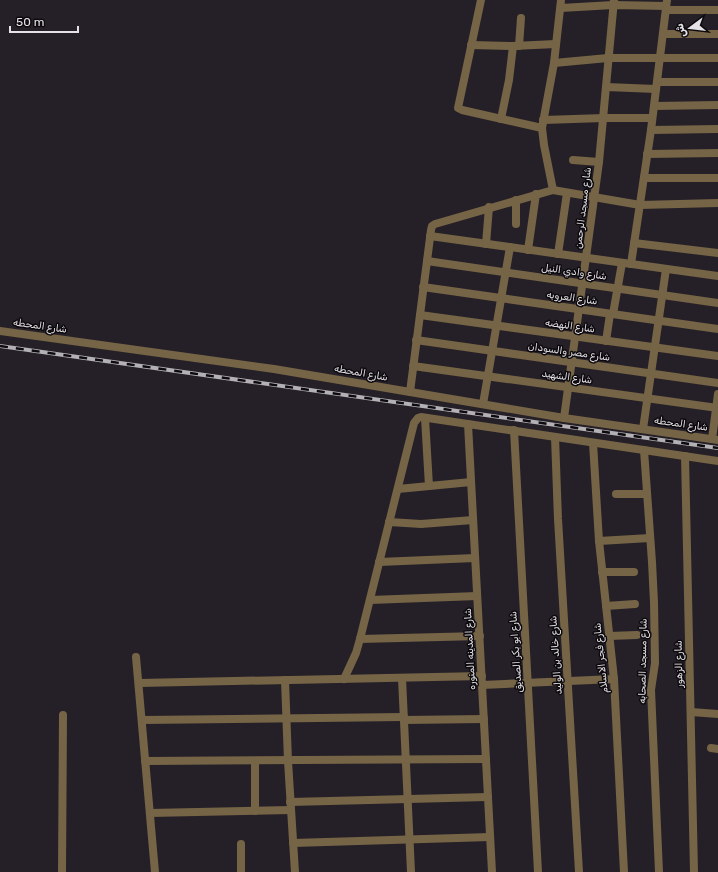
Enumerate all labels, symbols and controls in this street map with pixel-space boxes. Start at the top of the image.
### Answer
scale bar [10,8,78,34]
north arrow [670,8,710,48]
text: 50 m [16,15,44,29]
text: ش [673,22,689,39]
street label: شارع مسجد الرحمن [572,167,595,250]
street label: شارع وادي النيل [540,261,607,284]
street label: شارع العروبه [546,289,598,308]
street label: شارع المحطه [12,316,68,337]
street label: شارع النهضه [544,317,596,336]
street label: شارع مصر والسودان [527,340,611,365]
street label: شارع المحطه [333,362,389,385]
street label: شارع الشهيد [541,368,593,387]
street label: شارع المحطه [653,414,709,435]
street label: شارع المدينه المنوره [462,608,479,690]
street label: شارع ابو بكر الصديق [507,611,526,693]
street label: شارع خالد بن الوليد [547,615,566,695]
street label: شارع مسجد الصحابه [636,618,651,704]
street label: شارع فجر الاسلام [591,622,612,694]
street label: شارع الزهور [673,640,686,689]

